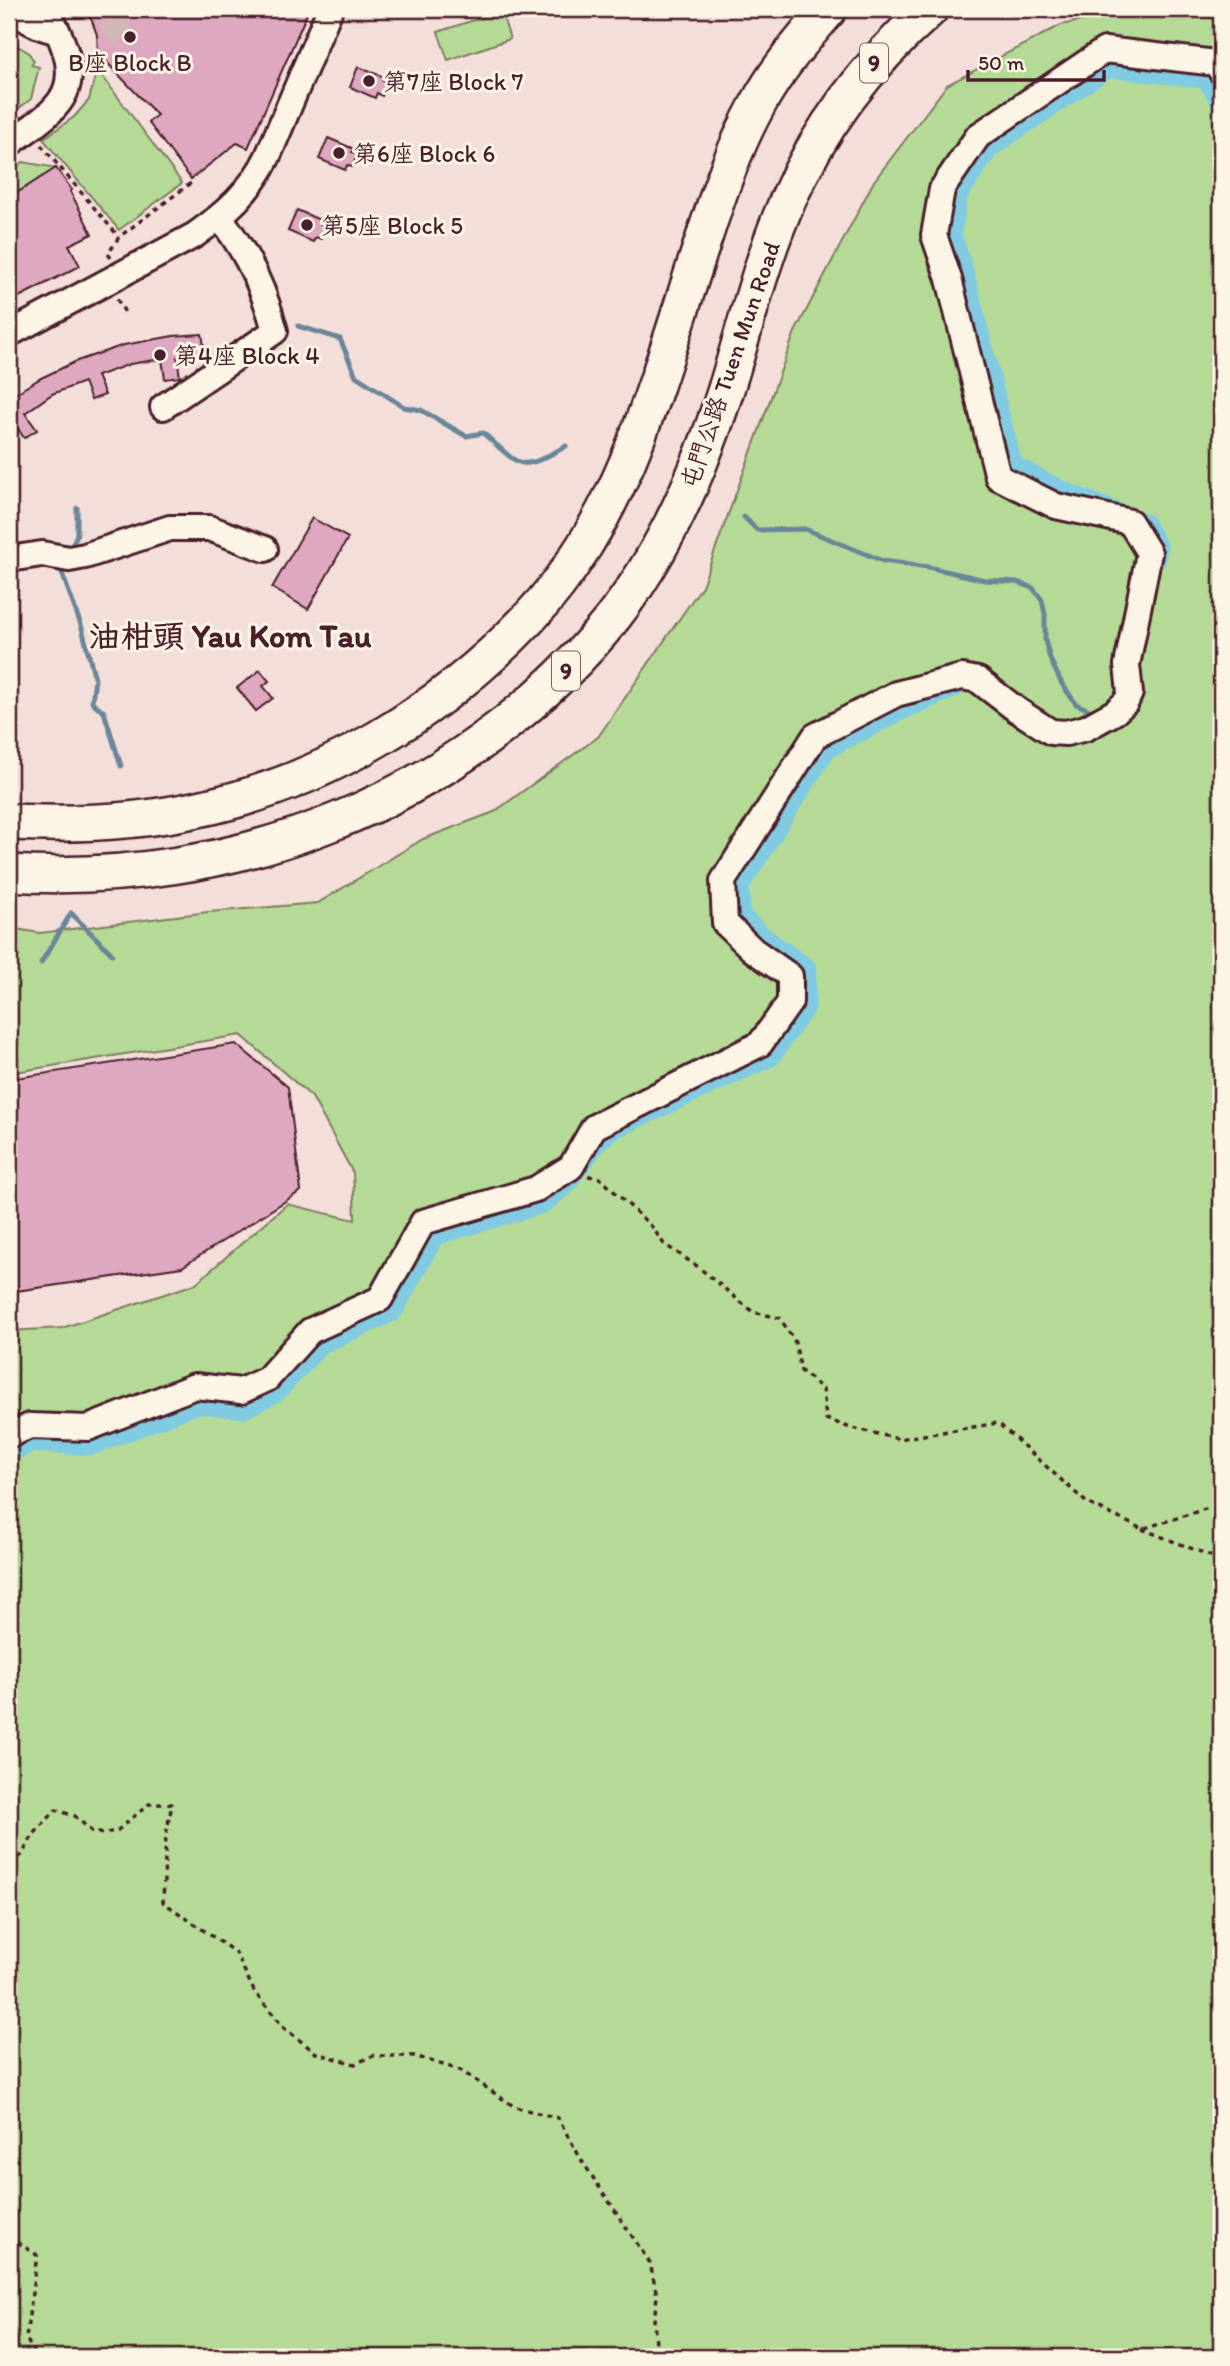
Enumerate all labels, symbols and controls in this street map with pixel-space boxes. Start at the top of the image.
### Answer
marker: B座 Block B [122,29,138,45]
scale bar [968,38,1104,82]
road number: 9 [860,44,888,82]
place label: B座 Block B [68,48,192,77]
text: 50 m [978,50,1025,75]
place label: 第7座 Block 7 [383,67,524,96]
marker: 第7座 Block 7 [361,73,377,89]
place label: 第6座 Block 6 [353,139,495,168]
marker: 第6座 Block 6 [331,145,347,161]
place label: 第5座 Block 5 [321,211,463,240]
marker: 第5座 Block 5 [299,217,315,233]
street label: 屯門公路 Tuen Mun Road [674,238,786,492]
place label: 第4座 Block 4 [174,341,320,370]
marker: 第4座 Block 4 [152,347,168,363]
district label: 油柑頭 Yau Kom Tau [88,617,372,655]
road number: 9 [552,652,580,691]

